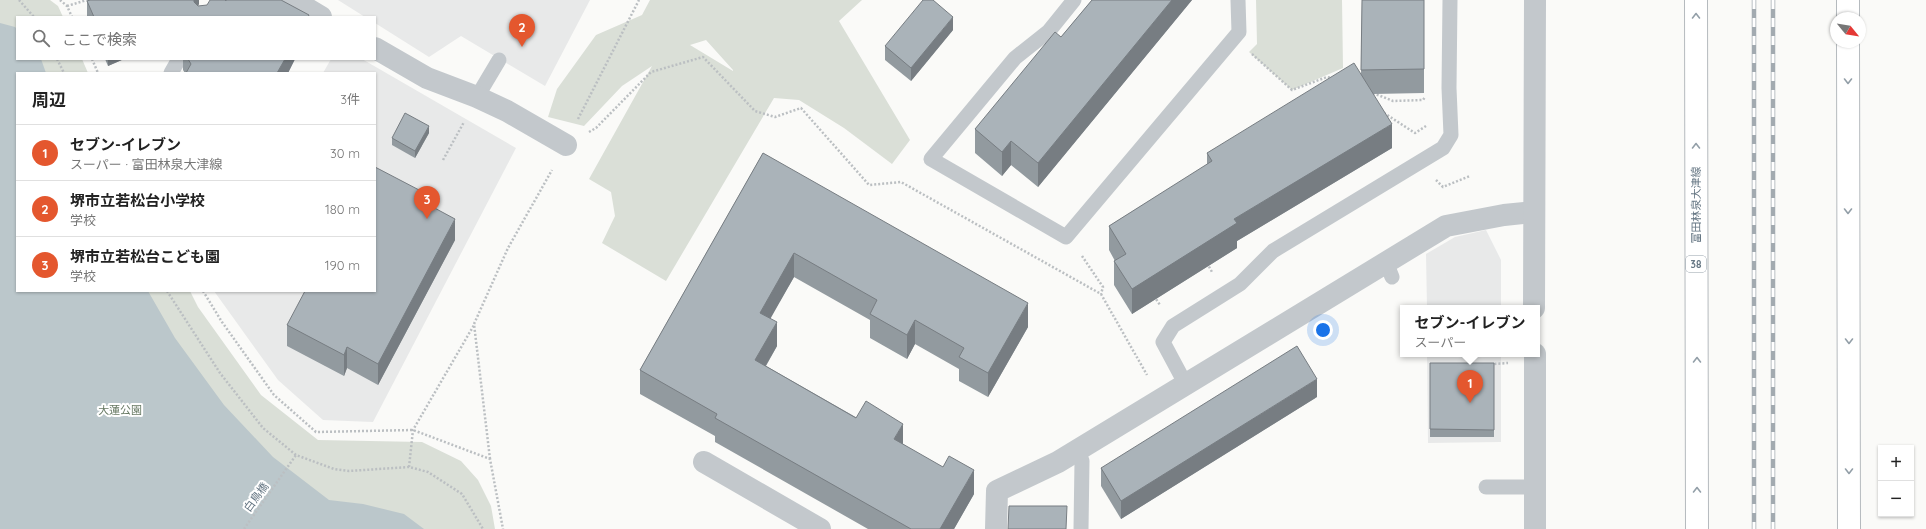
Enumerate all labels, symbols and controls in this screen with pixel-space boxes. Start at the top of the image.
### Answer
north arrow [1830,12,1866,48]
one-way arrow [1692,13,1700,19]
pin: 2 [509,14,535,47]
search box [16,16,376,60]
icon: search [30,27,52,49]
text: ここで検索 [62,30,137,49]
one-way arrow [1844,78,1852,84]
text: 周辺 [32,89,66,110]
text: 3件 [340,91,360,107]
text: セブン-イレブン [70,135,181,154]
one-way arrow [1692,143,1700,149]
text: 1 [42,145,48,161]
text: 30 m [330,145,360,161]
text: スーパー · 富田林泉大津線 [70,156,223,172]
street label: 富田林泉大津線 [1689,167,1703,244]
pin: 3 [414,186,440,219]
text: 堺市立若松台小学校 [70,191,205,210]
text: 2 [41,201,49,217]
text: 180 m [325,201,360,217]
one-way arrow [1844,208,1852,214]
text: 学校 [70,212,96,228]
text: 堺市立若松台こども園 [70,247,220,266]
road number: 38 [1686,256,1706,272]
text: 3 [42,257,48,273]
text: 190 m [325,257,360,273]
text: 学校 [70,268,96,284]
popup [1400,305,1540,357]
text: セブン-イレブン [1415,313,1525,332]
your location [1313,320,1333,340]
text: スーパー [1415,334,1466,350]
one-way arrow [1845,338,1853,344]
one-way arrow [1693,357,1701,363]
pin: 1 [1457,370,1483,403]
park label: 大蓮公園 [98,403,142,417]
map controls [1878,445,1914,517]
button: + [1878,445,1914,481]
one-way arrow [1845,468,1853,474]
street label: 白鳥橋 [241,480,271,514]
button: − [1878,481,1914,517]
one-way arrow [1693,487,1701,493]

